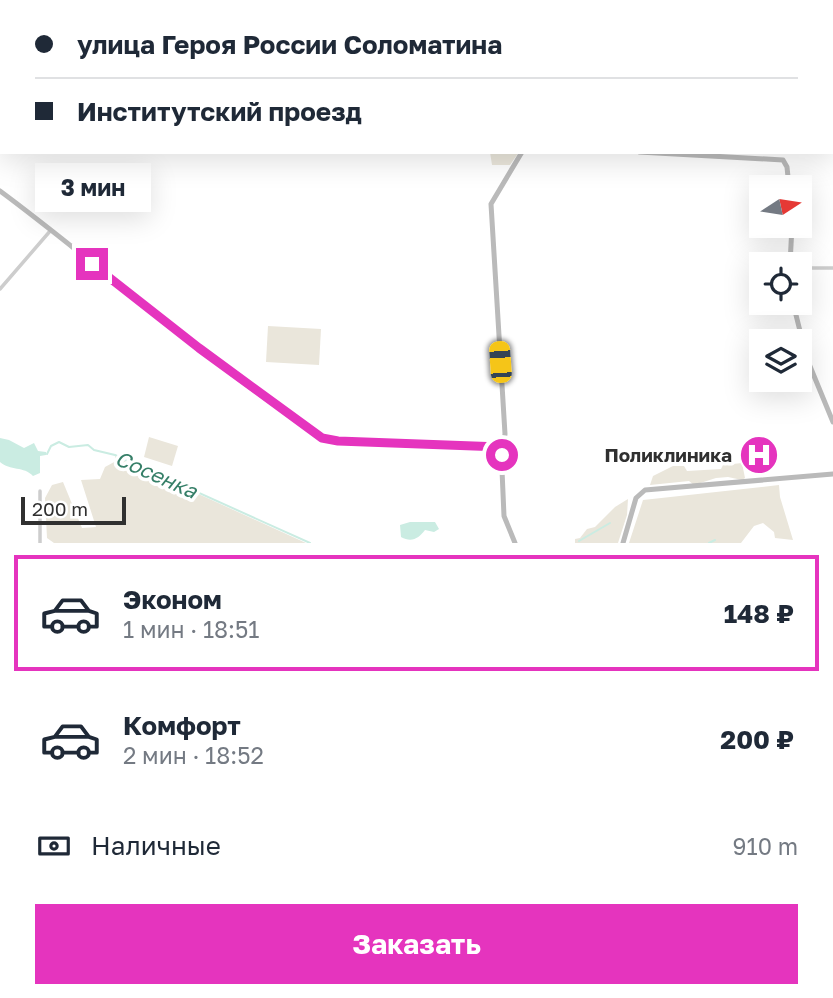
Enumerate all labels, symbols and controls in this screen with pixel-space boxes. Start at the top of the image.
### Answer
text: улица Героя России Соломатина [77,29,502,60]
text: Институтский проезд [77,96,362,127]
callout: 3 мин [34,162,150,212]
text: 3 мин [61,173,125,201]
north arrow [749,175,812,238]
map controls [749,175,812,392]
route end [76,248,108,280]
button: locate [749,252,812,315]
button: layers [749,329,812,392]
car [489,340,512,384]
hospital icon: Поликлиника [738,434,780,476]
route start [486,439,518,471]
place label: Поликлиника [604,443,732,466]
water label: Сосенка [111,445,202,504]
scale bar [21,494,126,526]
text: 200 m [32,497,88,520]
icon: car [39,582,102,645]
text: Эконом [123,584,222,615]
text: 148 ₽ [724,598,794,629]
text: 1 мин · 18:51 [123,615,260,643]
icon: car [39,708,102,771]
text: Комфорт [123,710,241,741]
text: 200 ₽ [720,724,794,755]
text: 2 мин · 18:52 [123,741,264,769]
icon: cash [35,827,73,865]
text: Наличные [91,830,221,861]
text: 910 m [733,832,798,860]
button: Заказать [35,904,798,984]

